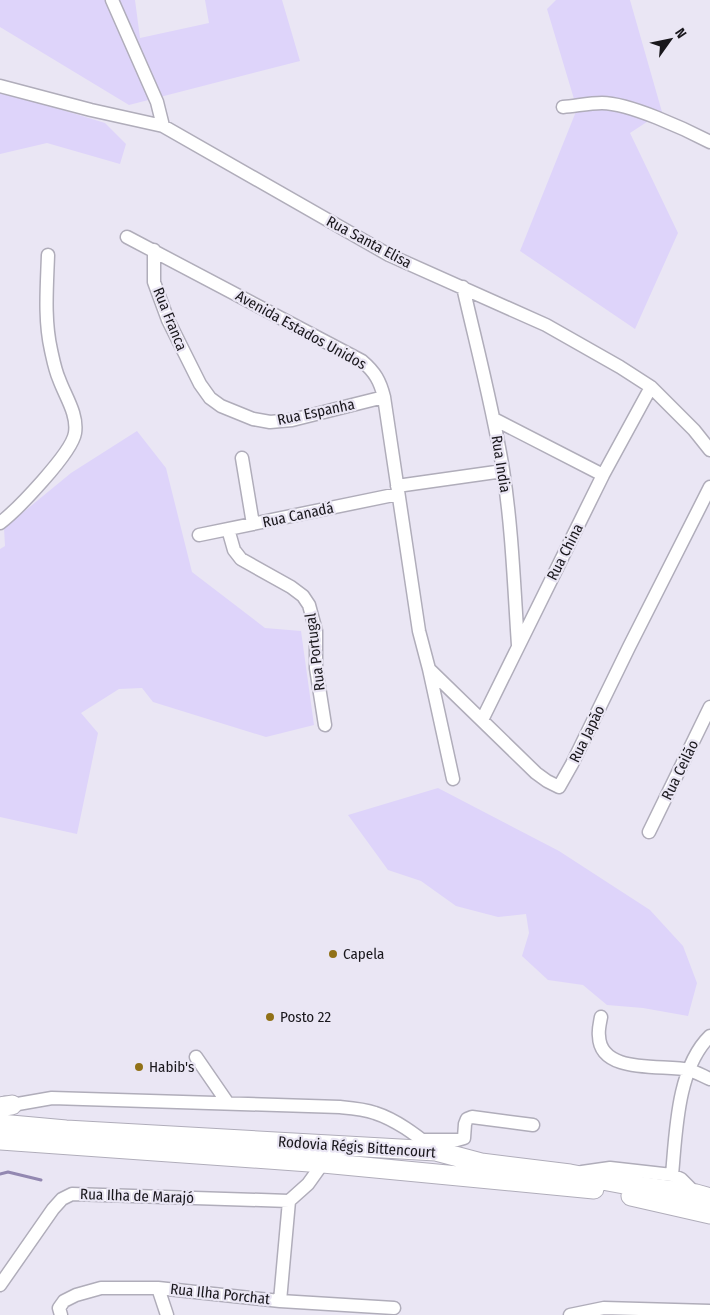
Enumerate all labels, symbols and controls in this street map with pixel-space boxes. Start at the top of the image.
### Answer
north arrow [645,15,695,65]
text: N [671,25,690,41]
street label: Rua Santa Elisa [323,212,415,272]
street label: Rua Franca [149,285,191,353]
street label: Avenida Estados Unidos [232,287,370,373]
street label: Rua Espanha [276,395,356,429]
street label: Rua India [488,434,514,494]
street label: Rua Canadá [261,499,335,531]
street label: Rua China [543,521,587,583]
street label: Rua Portugal [301,612,329,692]
street label: Rua Japão [565,702,609,766]
street label: Rua Ceilão [658,737,702,803]
place label: Capela [343,945,384,963]
marker: Capela [327,948,339,960]
place label: Posto 22 [280,1008,331,1026]
marker: Posto 22 [264,1011,276,1023]
place label: Habib's [149,1058,194,1076]
marker: Habib's [133,1061,145,1073]
street label: Rodovia Régis Bittencourt [278,1133,437,1161]
street label: Rua Ilha de Marajó [80,1185,194,1207]
street label: Rua Ilha Porchat [169,1280,271,1308]

